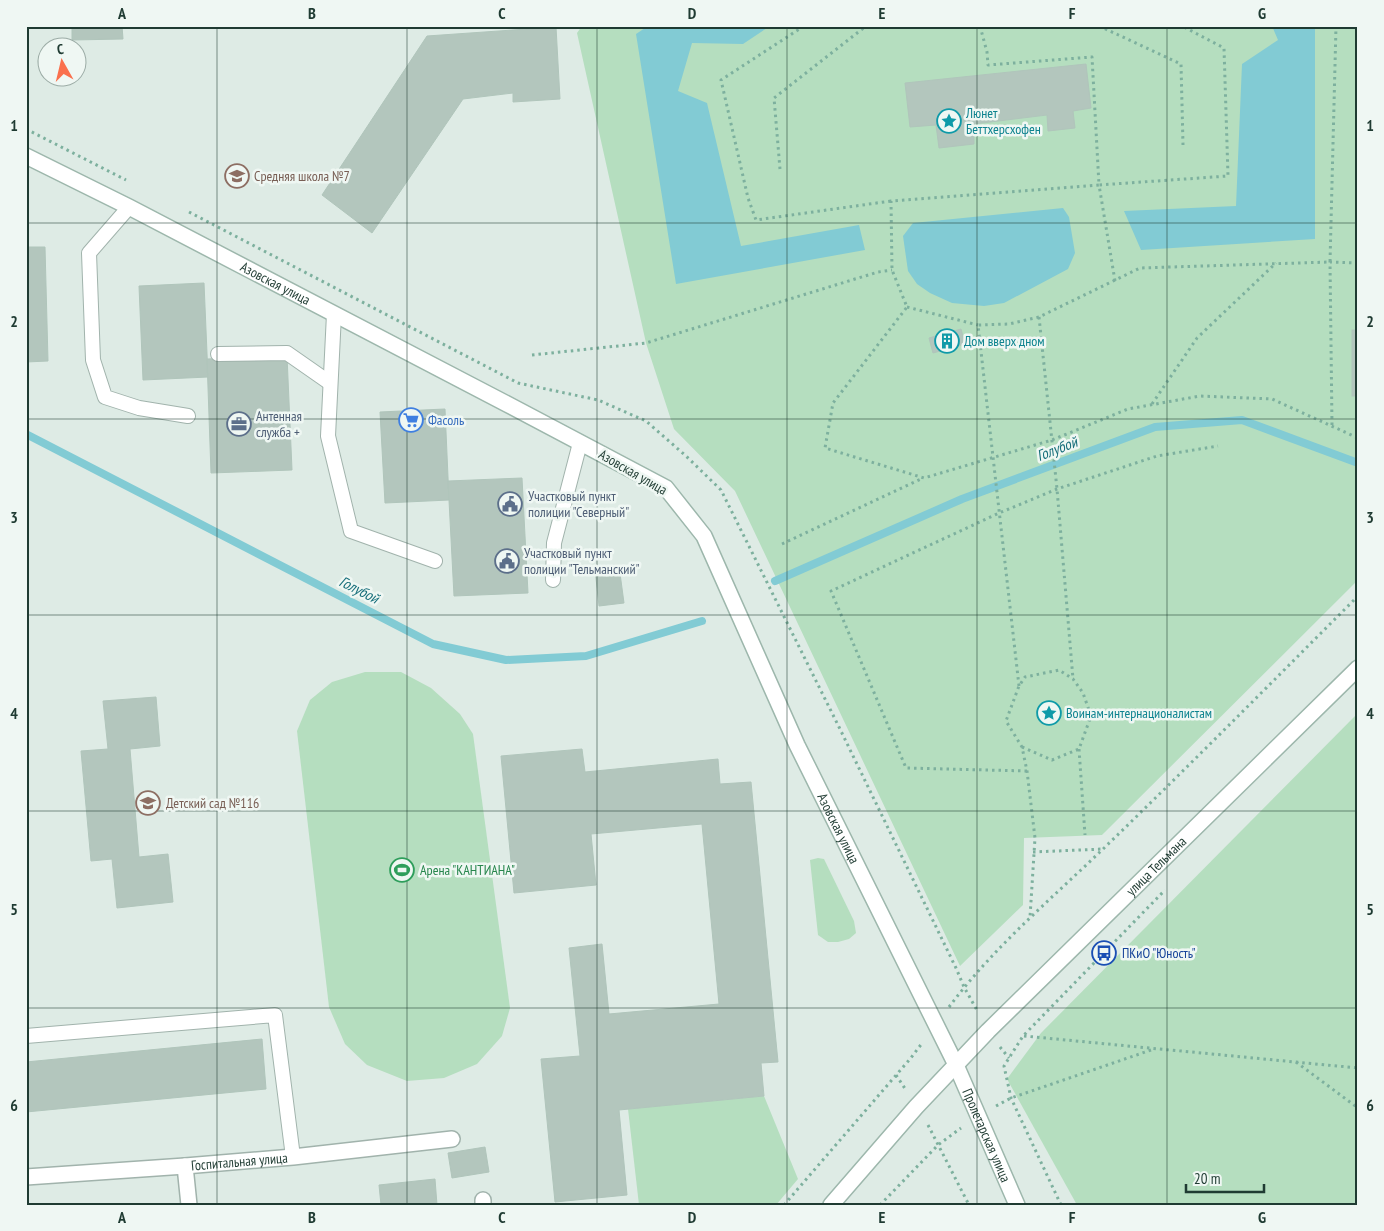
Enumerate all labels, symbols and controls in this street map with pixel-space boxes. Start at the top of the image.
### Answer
text: A [117,3,127,23]
text: B [308,3,316,23]
text: C [498,3,506,23]
text: D [688,3,697,23]
text: E [879,3,886,23]
text: F [1069,3,1076,23]
text: G [1258,3,1266,23]
north arrow [38,38,88,88]
text: С [56,40,65,58]
place label: Люнет Беттхерсхофен [965,104,1041,138]
place icon: Люнет Беттхерсхофен [936,108,962,134]
text: 1 [10,115,18,135]
text: 1 [1366,115,1374,135]
school or university icon: Средняя школа №7 [224,163,250,189]
place label: Средняя школа №7 [254,167,350,185]
street label: Азовская улица [237,258,313,309]
text: 2 [10,311,18,331]
text: 2 [1366,311,1374,331]
building icon: Дом вверх дном [934,328,960,354]
place label: Дом вверх дном [964,332,1045,350]
place label: Антенная служба + [256,407,302,441]
supermarket icon: Фасоль [398,407,424,433]
office icon: Антенная служба + [226,411,252,437]
place label: Фасоль [428,411,464,429]
water label: Голубой [1034,432,1081,465]
street label: Азовская улица [595,445,671,499]
place label: Участковый пункт полиции "Северный" [528,487,629,521]
public building icon: Участковый пункт полиции "Северный" [497,491,523,517]
text: 3 [10,507,18,527]
text: 3 [1366,507,1374,527]
place label: Участковый пункт полиции "Тельманский" [524,544,640,578]
public building icon: Участковый пункт полиции "Тельманский" [494,548,520,574]
water label: Голубой [336,572,383,608]
place icon: Воинам-интернационалистам [1036,700,1062,726]
text: 4 [10,703,18,723]
text: 4 [1366,703,1374,723]
place label: Воинам-интернационалистам [1066,704,1212,722]
school or university icon: Детский сад №116 [135,790,161,816]
street label: Азовская улица [813,790,863,866]
place label: Детский сад №116 [166,794,259,812]
street label: улица Тельмана [1122,833,1190,900]
sports icon: Арена "КАНТИАНА" [389,857,415,883]
place label: Арена "КАНТИАНА" [420,861,515,879]
text: 5 [10,899,18,919]
text: 5 [1366,899,1374,919]
bus stop icon: ПКиО "Юность" [1091,940,1117,966]
place label: ПКиО "Юность" [1122,944,1195,962]
street label: Пролетарская улица [958,1086,1015,1185]
text: 6 [10,1095,18,1115]
text: 6 [1366,1095,1374,1115]
street label: Госпитальная улица [190,1148,288,1174]
scale bar [1186,1161,1264,1193]
text: 20 m [1194,1169,1220,1188]
text: A [117,1207,127,1227]
text: B [308,1207,316,1227]
text: C [498,1207,506,1227]
text: D [688,1207,697,1227]
text: E [879,1207,886,1227]
text: F [1069,1207,1076,1227]
text: G [1258,1207,1266,1227]

